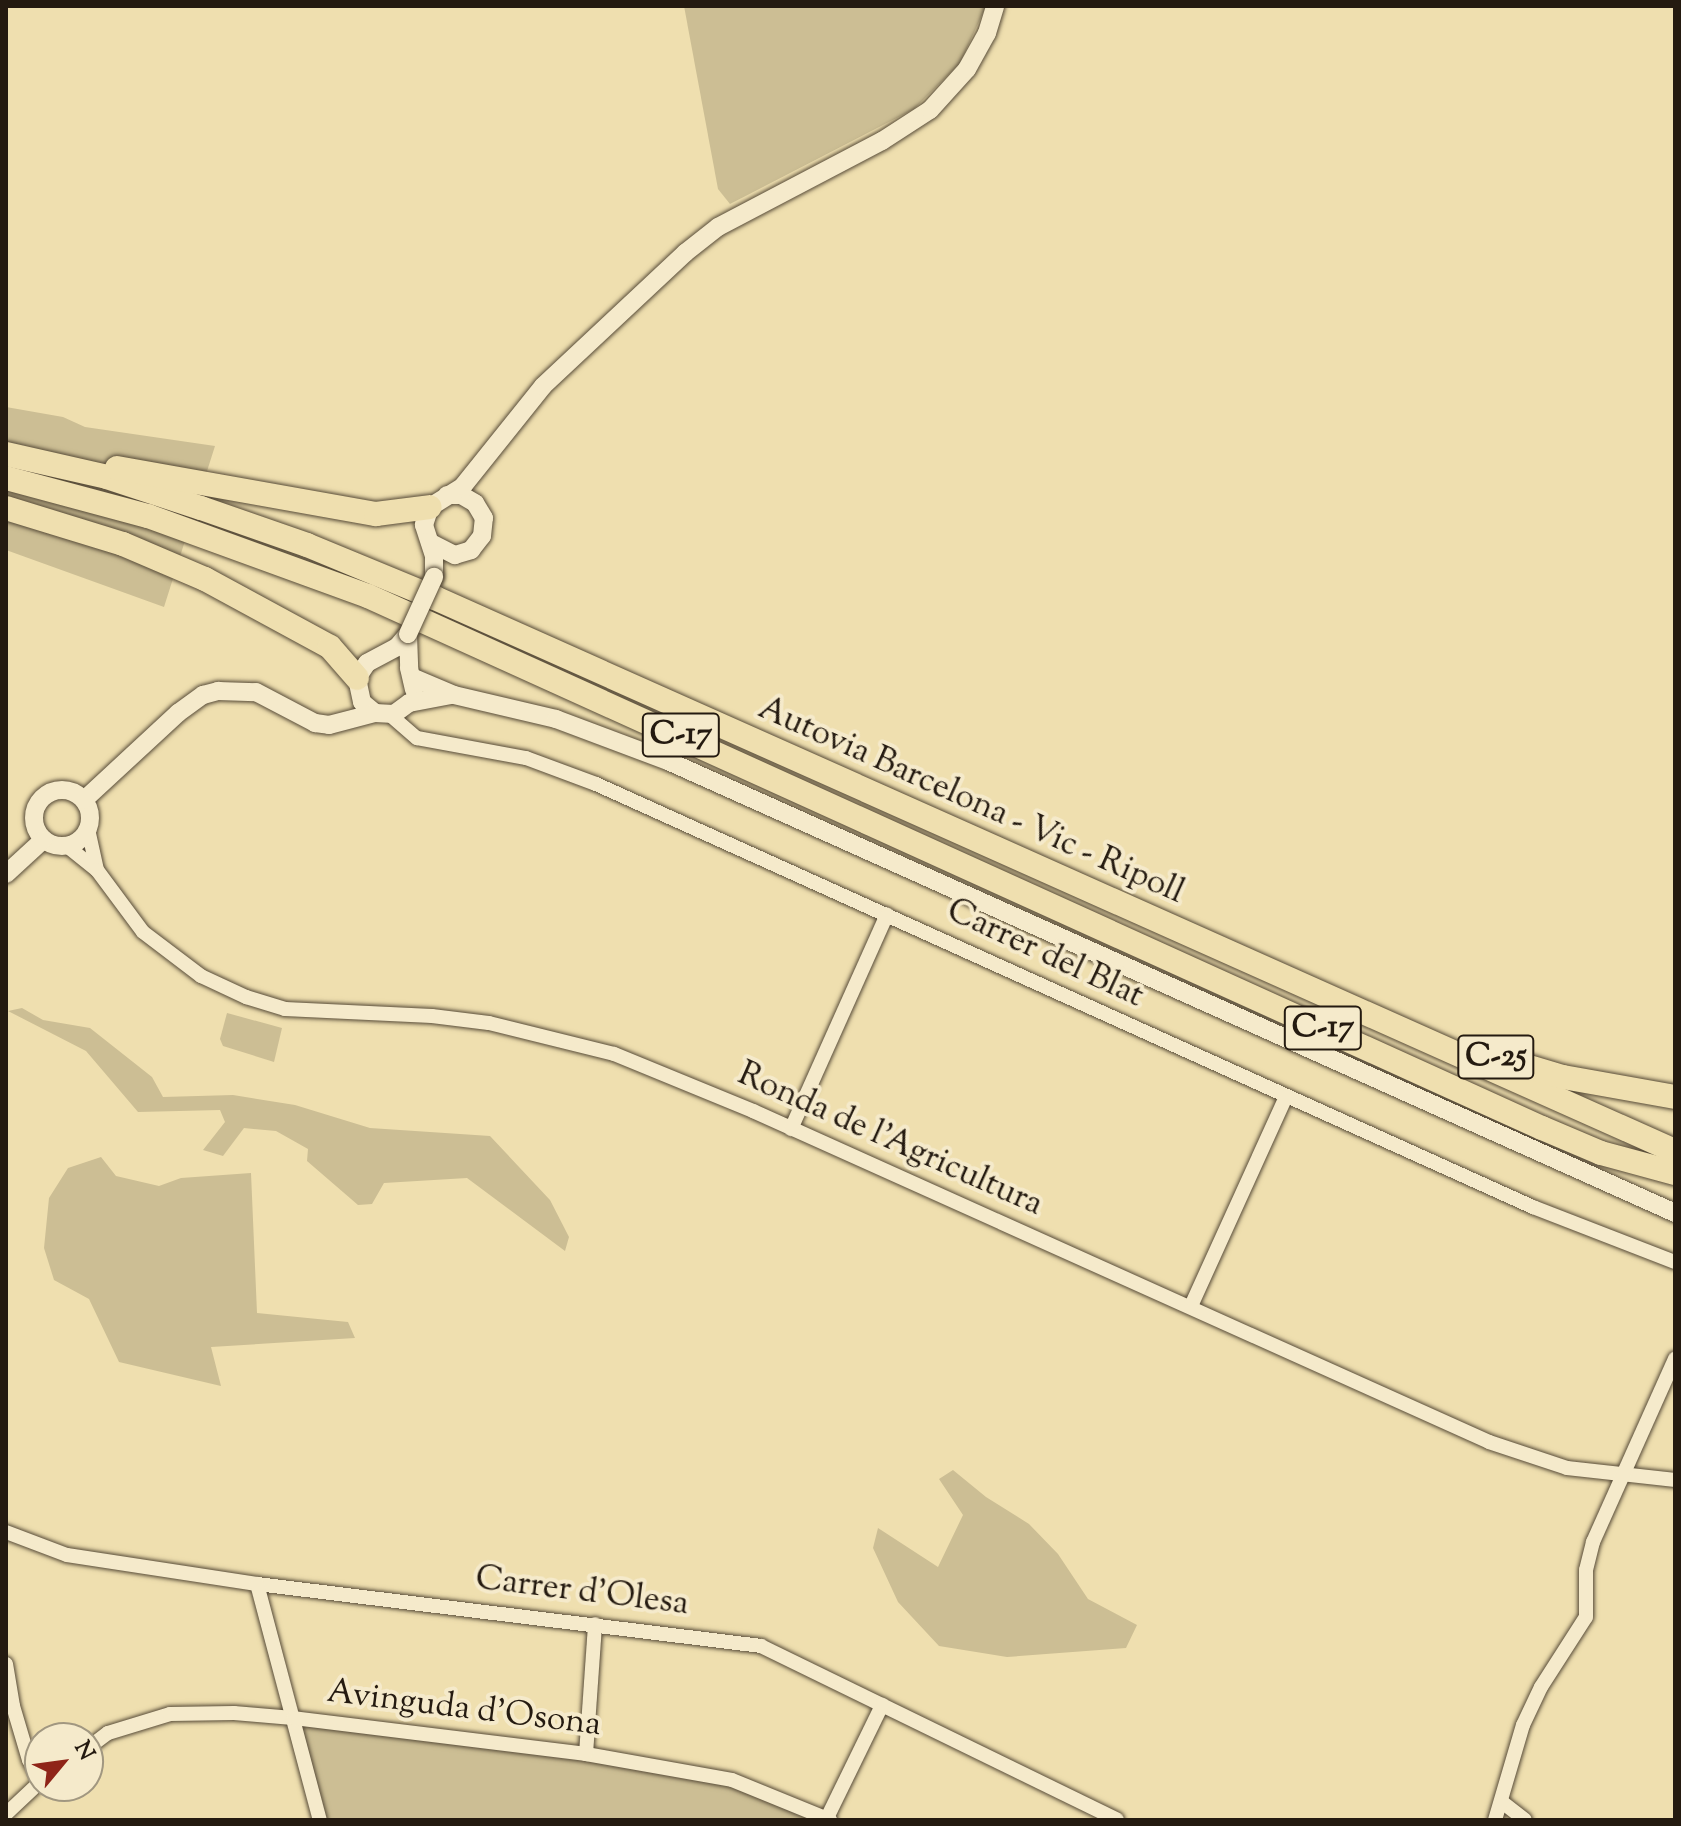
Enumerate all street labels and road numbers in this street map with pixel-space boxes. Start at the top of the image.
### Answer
street label: Autovia Barcelona - Vic - Ripoll [752,688,1190,914]
road number: C-17 [641,707,721,763]
street label: Carrer del Blat [940,891,1150,1017]
road number: C-17 [1283,1000,1363,1056]
road number: C-25 [1456,1029,1536,1085]
street label: Ronda de l'Agricultura [731,1054,1049,1226]
street label: Carrer d'Olesa [473,1559,691,1625]
street label: Avinguda d'Osona [325,1672,603,1746]

